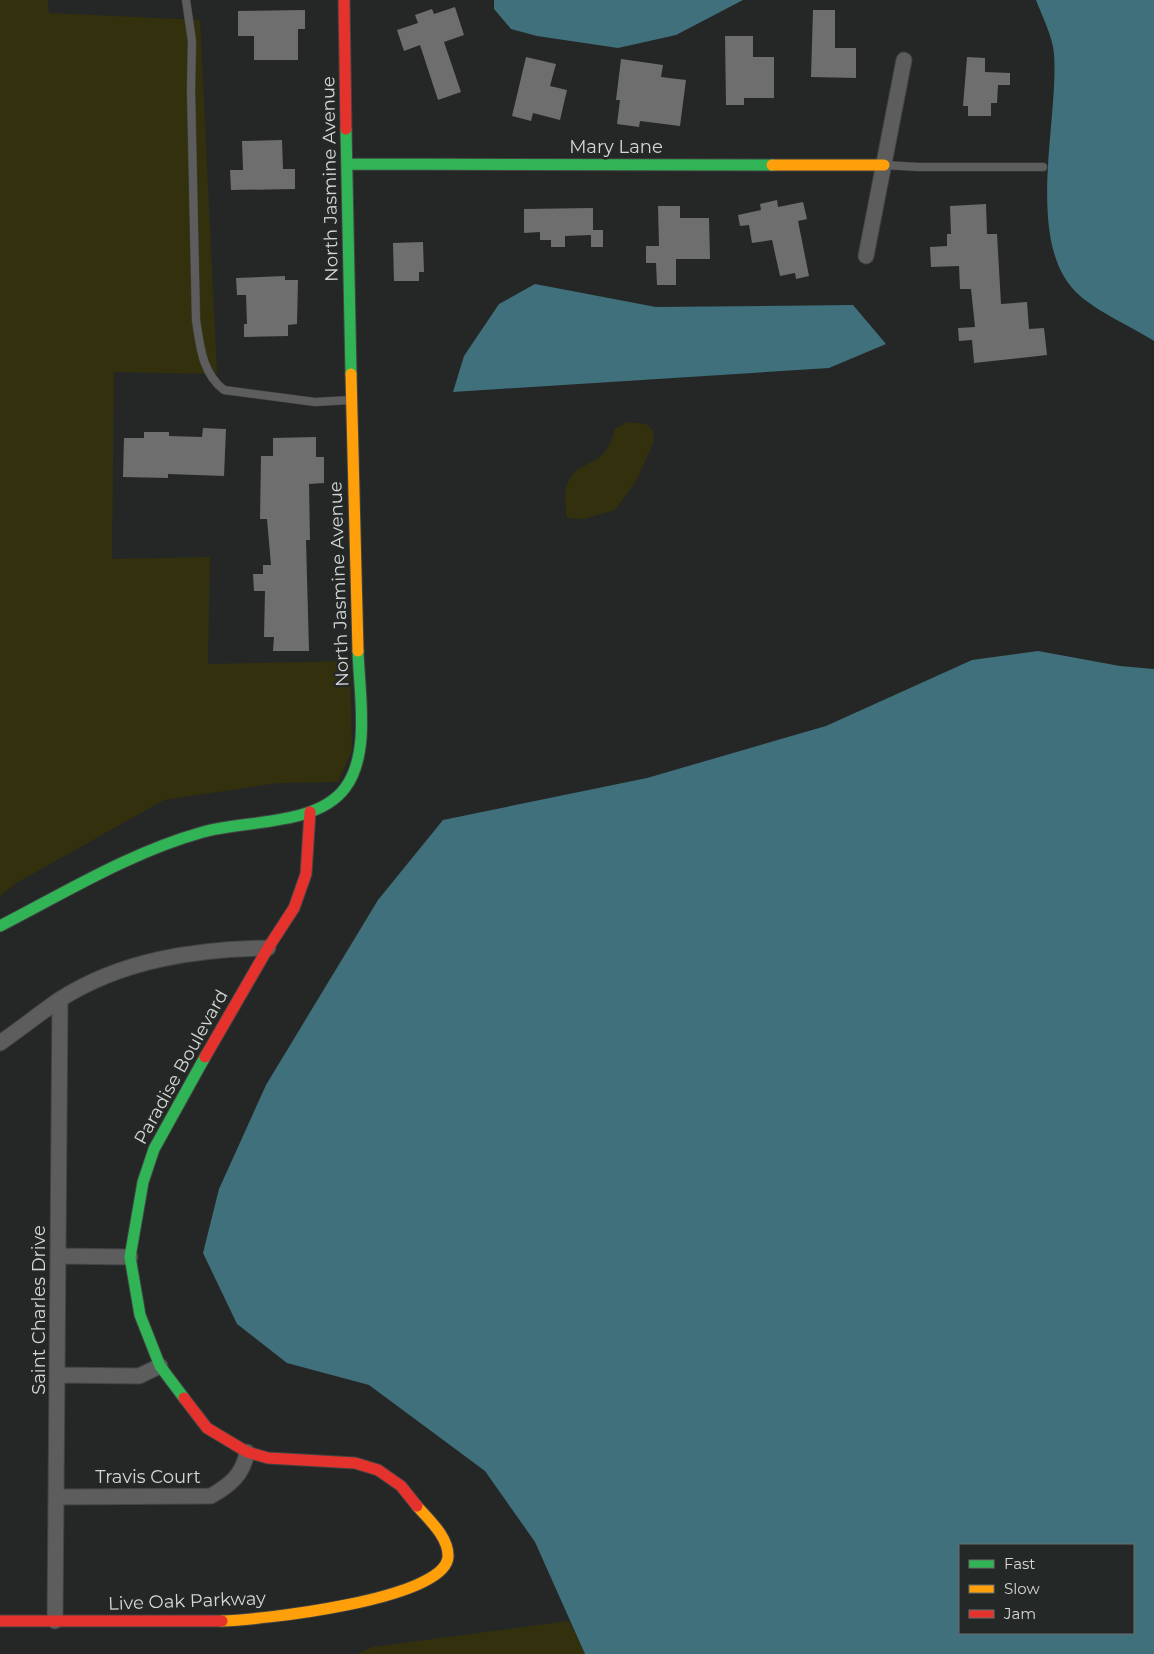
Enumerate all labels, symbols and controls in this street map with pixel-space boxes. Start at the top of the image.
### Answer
street label: North Jasmine Avenue [317,76,343,282]
street label: Mary Lane [569,136,663,158]
street label: North Jasmine Avenue [324,481,354,687]
street label: Paradise Boulevard [129,986,233,1148]
street label: Saint Charles Drive [28,1225,50,1395]
street label: Travis Court [95,1466,201,1488]
legend [959,1544,1134,1634]
text: Fast [1004,1554,1035,1573]
text: Slow [1004,1579,1040,1598]
street label: Live Oak Parkway [108,1587,267,1615]
text: Jam [1003,1604,1036,1623]

